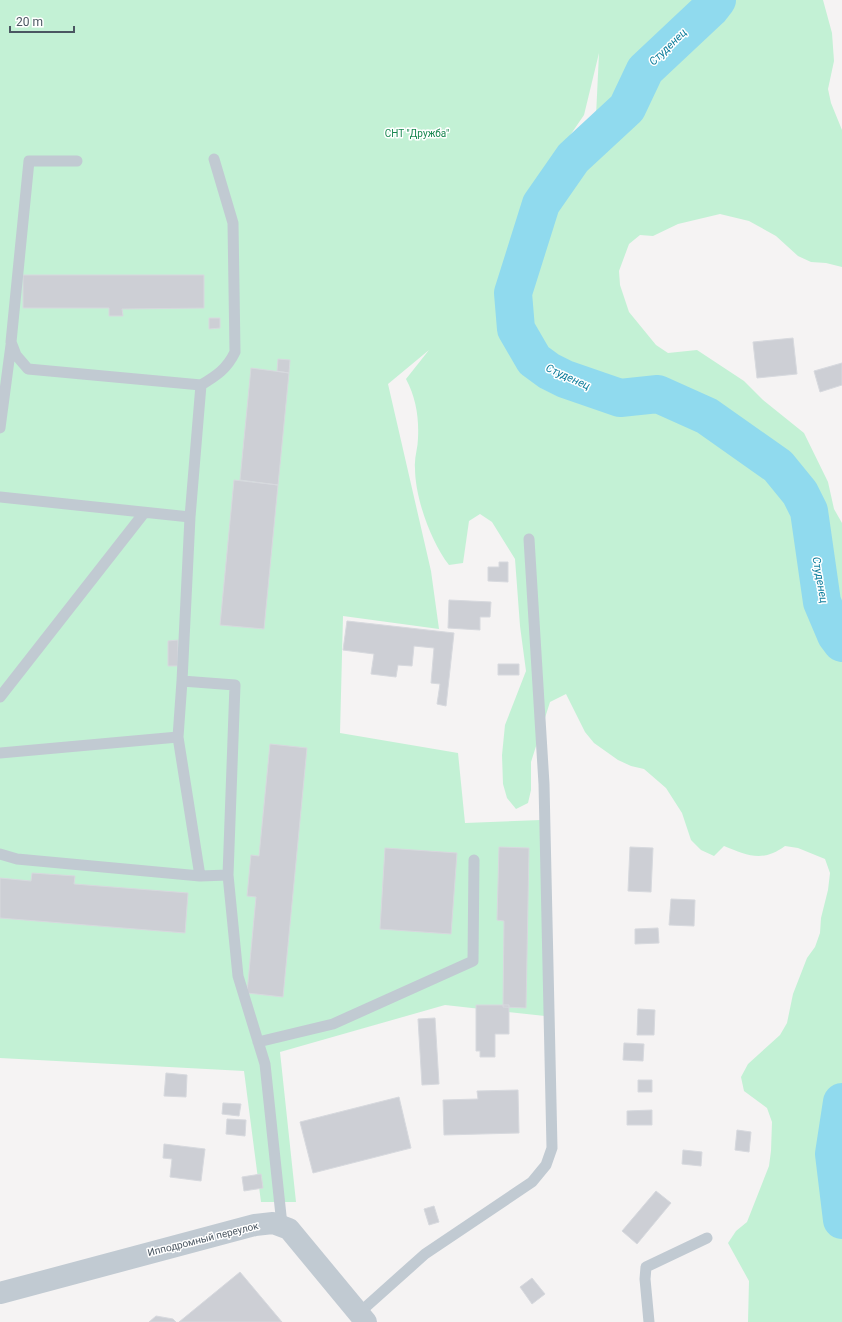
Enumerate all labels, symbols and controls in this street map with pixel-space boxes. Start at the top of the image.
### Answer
scale bar [10,8,74,34]
text: 20 m [16,15,43,29]
water label: Студенец [647,26,689,68]
park label: СНТ "Дружба" [385,128,449,139]
water label: Студенец [544,361,592,393]
water label: Студенец [810,556,830,604]
street label: Ипподромный переулок [146,1220,260,1258]

